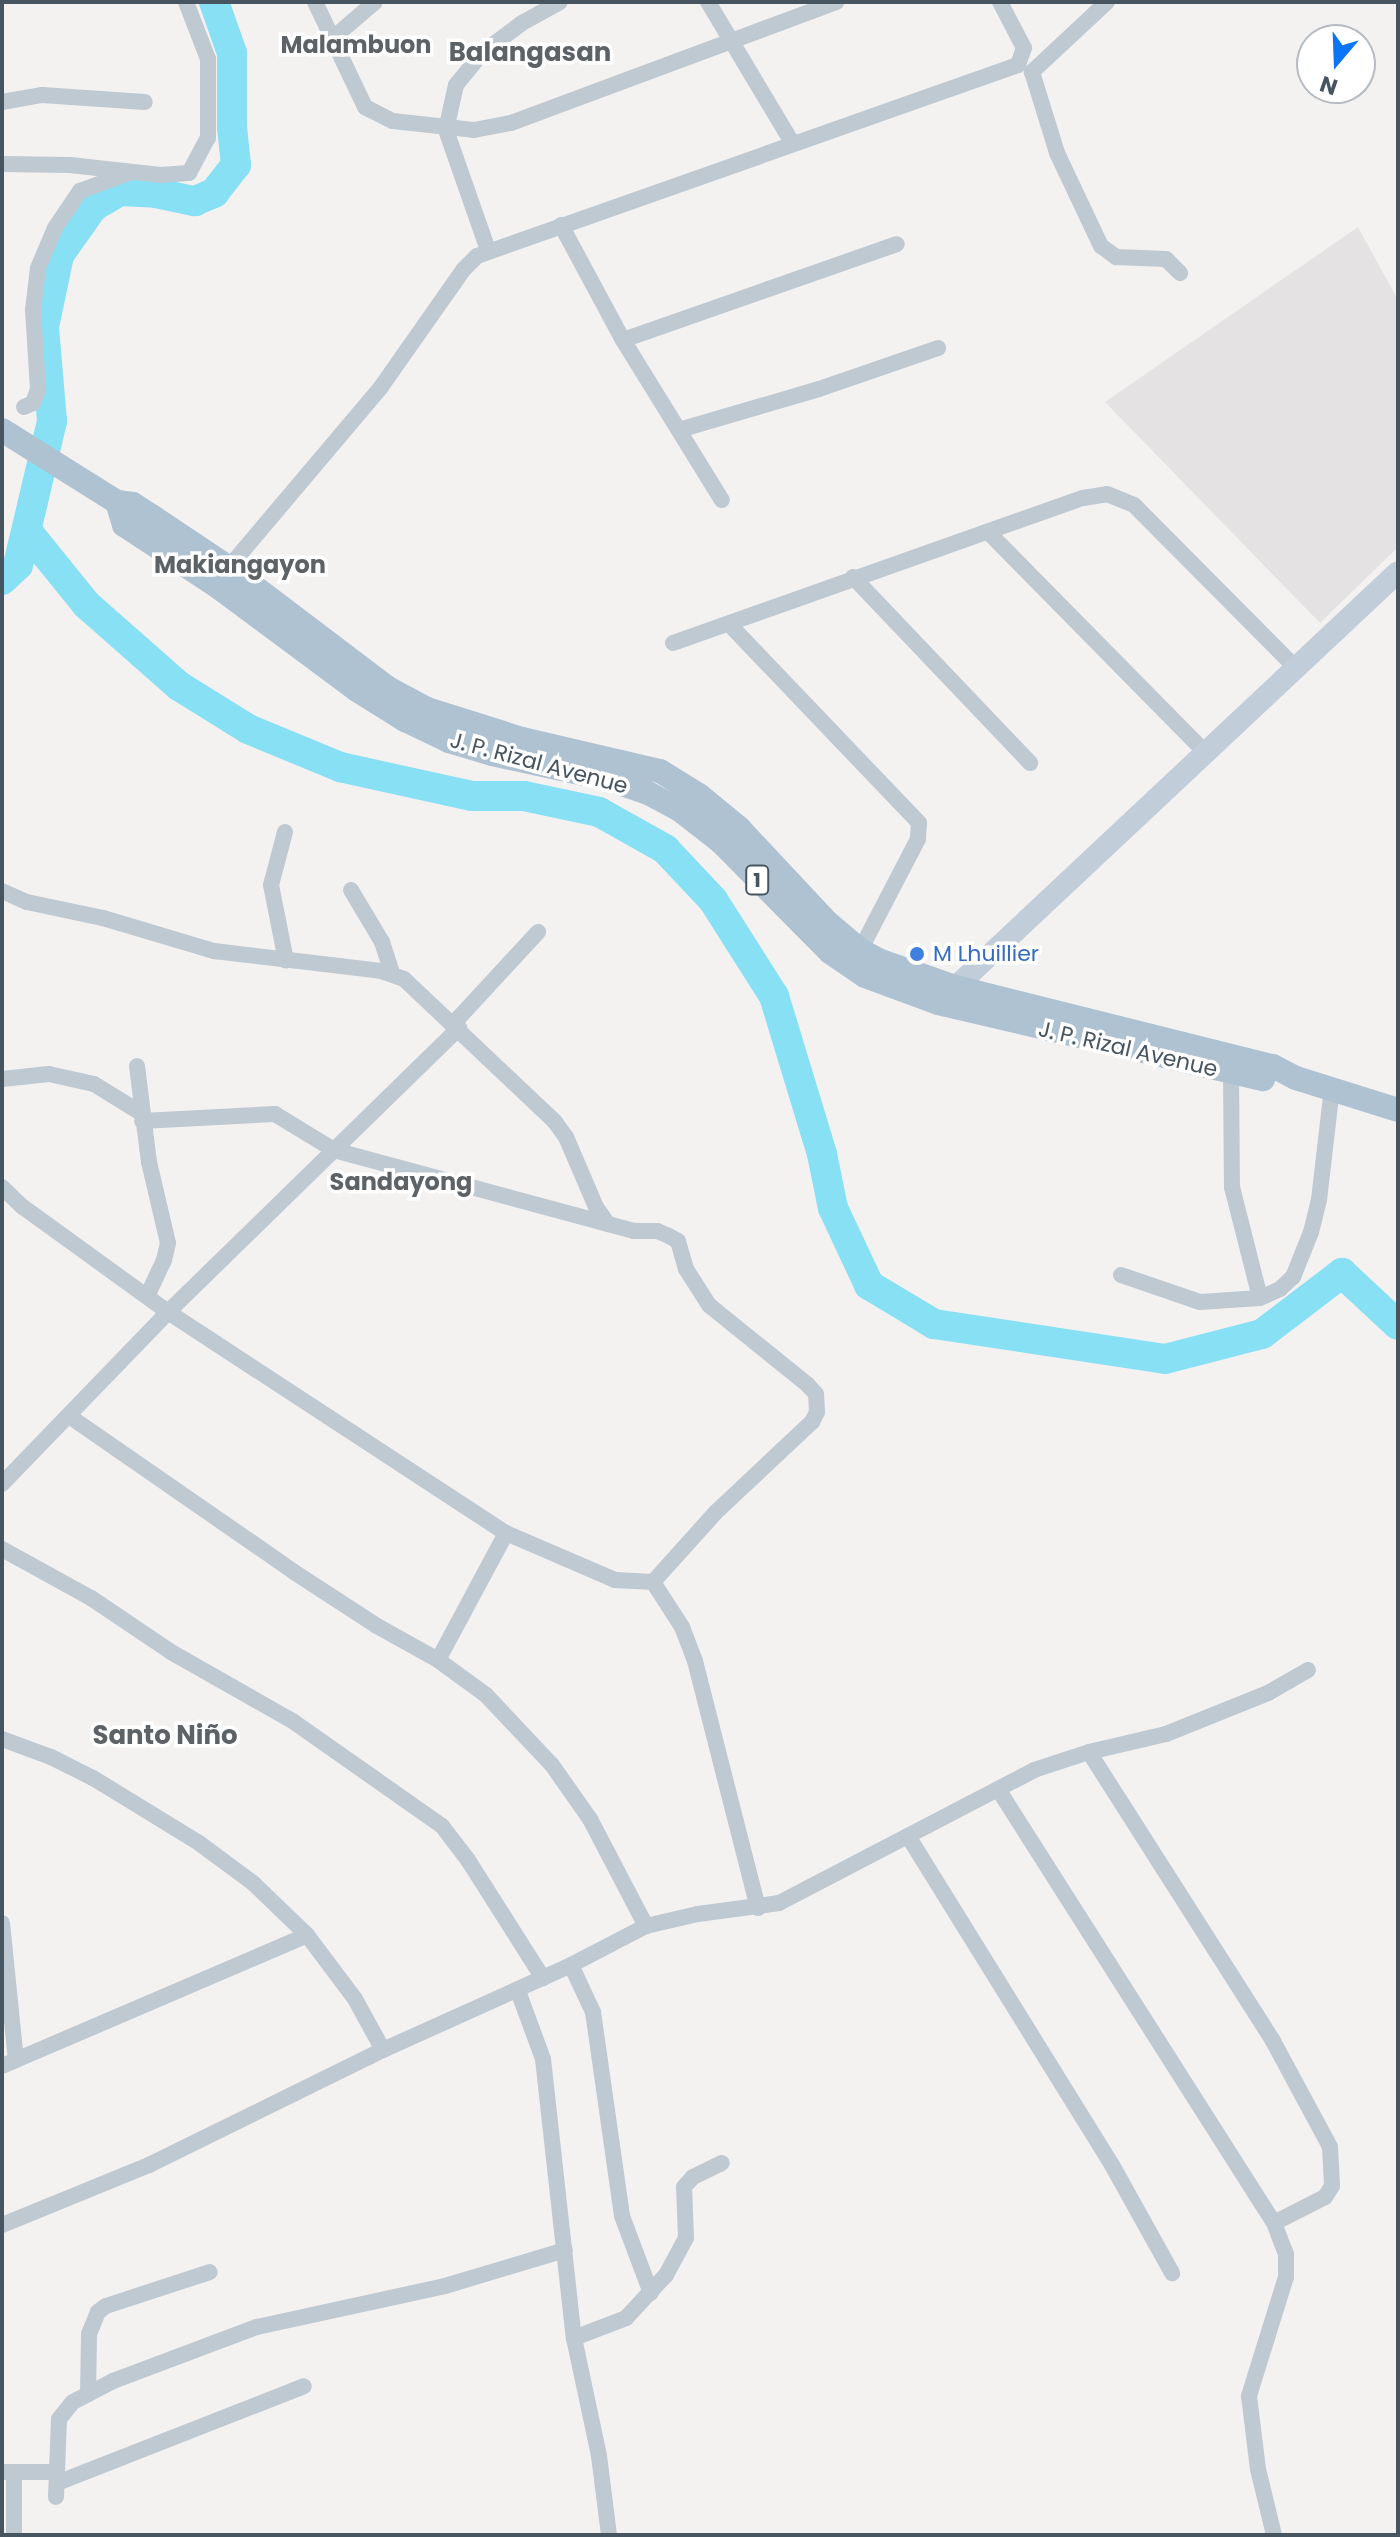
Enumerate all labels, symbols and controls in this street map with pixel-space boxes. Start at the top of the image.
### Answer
north arrow [1296,24,1376,104]
district label: Malambuon [280,31,432,59]
district label: Balangasan [449,37,611,69]
text: N [1316,68,1342,103]
district label: Makiangayon [154,551,326,579]
street label: J. P. Rizal Avenue [447,727,631,799]
road number: 1 [745,864,769,896]
place label: M Lhuillier [933,941,1039,967]
marker: M Lhuillier [908,945,926,963]
street label: J. P. Rizal Avenue [1036,1016,1220,1082]
district label: Sandayong [330,1168,472,1196]
district label: Santo Niño [92,1720,238,1752]

